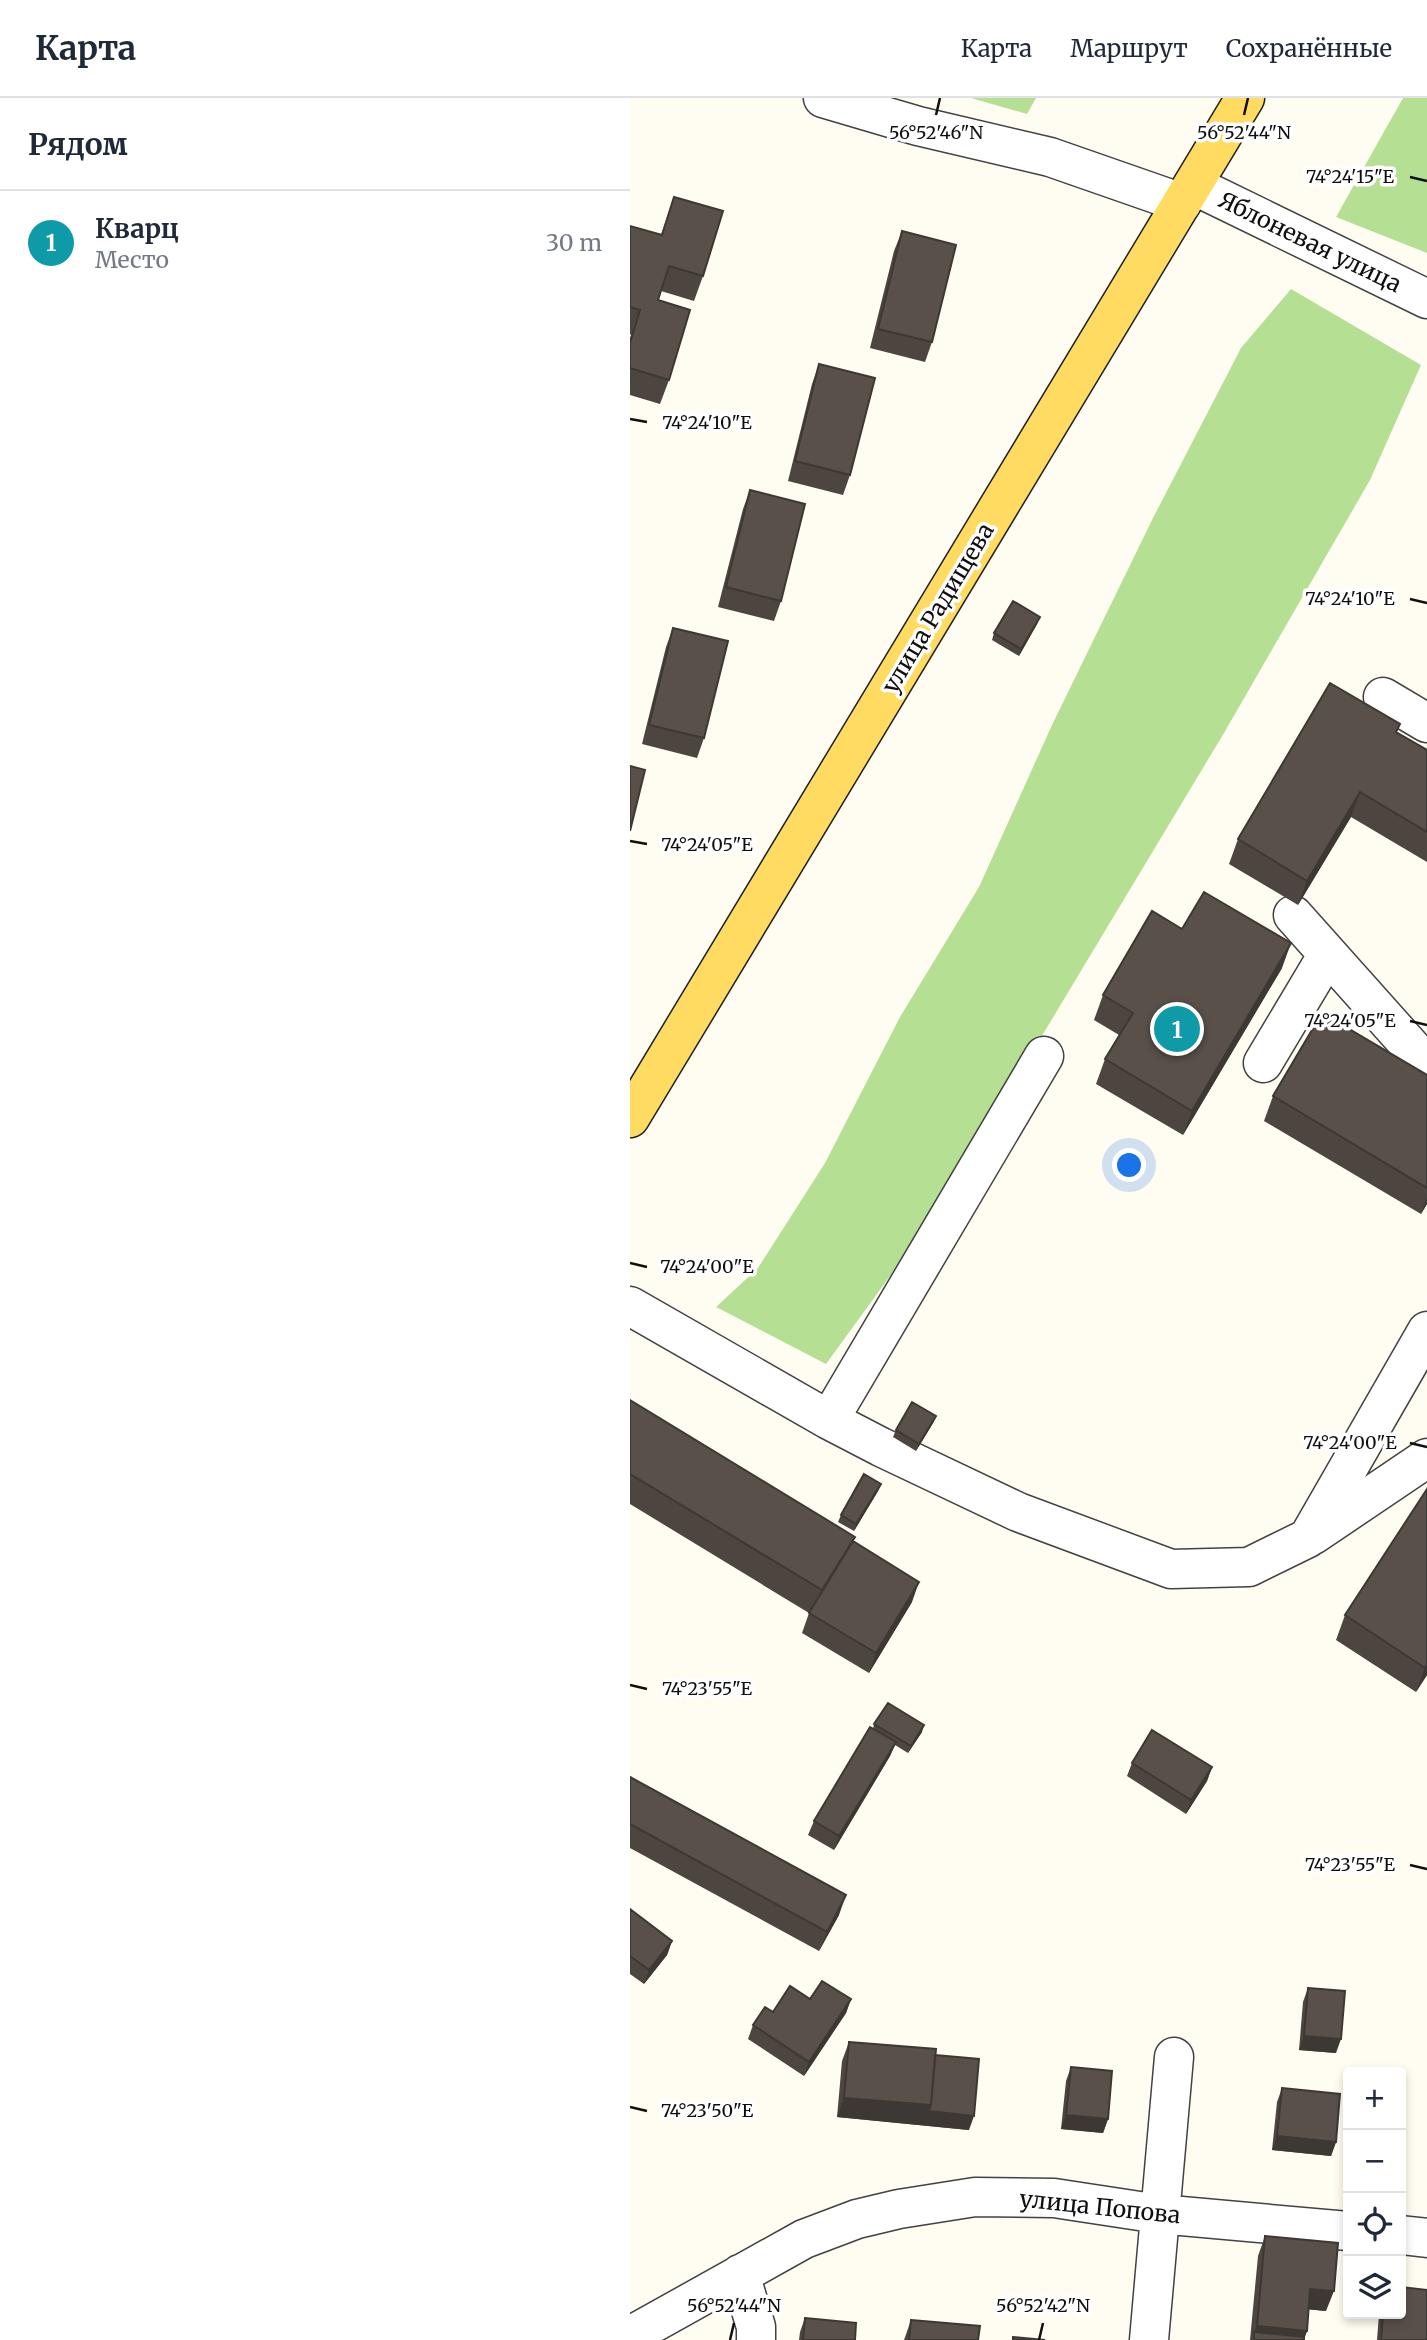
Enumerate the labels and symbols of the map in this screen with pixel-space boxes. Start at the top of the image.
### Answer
text: 56°52'46"N [889,121,983,144]
text: 56°52'44"N [1197,121,1291,144]
text: 74°24'15"E [1306,165,1395,188]
street label: Яблоневая улица [1214,185,1406,298]
text: 74°24'10"E [662,411,752,434]
street label: улица Радищева [875,517,1000,698]
text: 74°24'10"E [1305,587,1395,610]
text: 74°24'05"E [661,833,753,856]
pin: 1 [1154,1003,1200,1055]
text: 74°24'05"E [1304,1009,1396,1032]
your location [1112,1148,1146,1182]
text: 74°24'00"E [660,1255,754,1278]
text: 74°24'00"E [1303,1431,1397,1454]
text: 74°23'55"E [662,1677,753,1700]
text: 74°23'55"E [1305,1853,1396,1876]
text: 74°23'50"E [661,2099,754,2122]
street label: улица Попова [1018,2184,1182,2229]
text: 56°52'44"N [687,2294,781,2317]
text: 56°52'42"N [996,2294,1090,2317]

